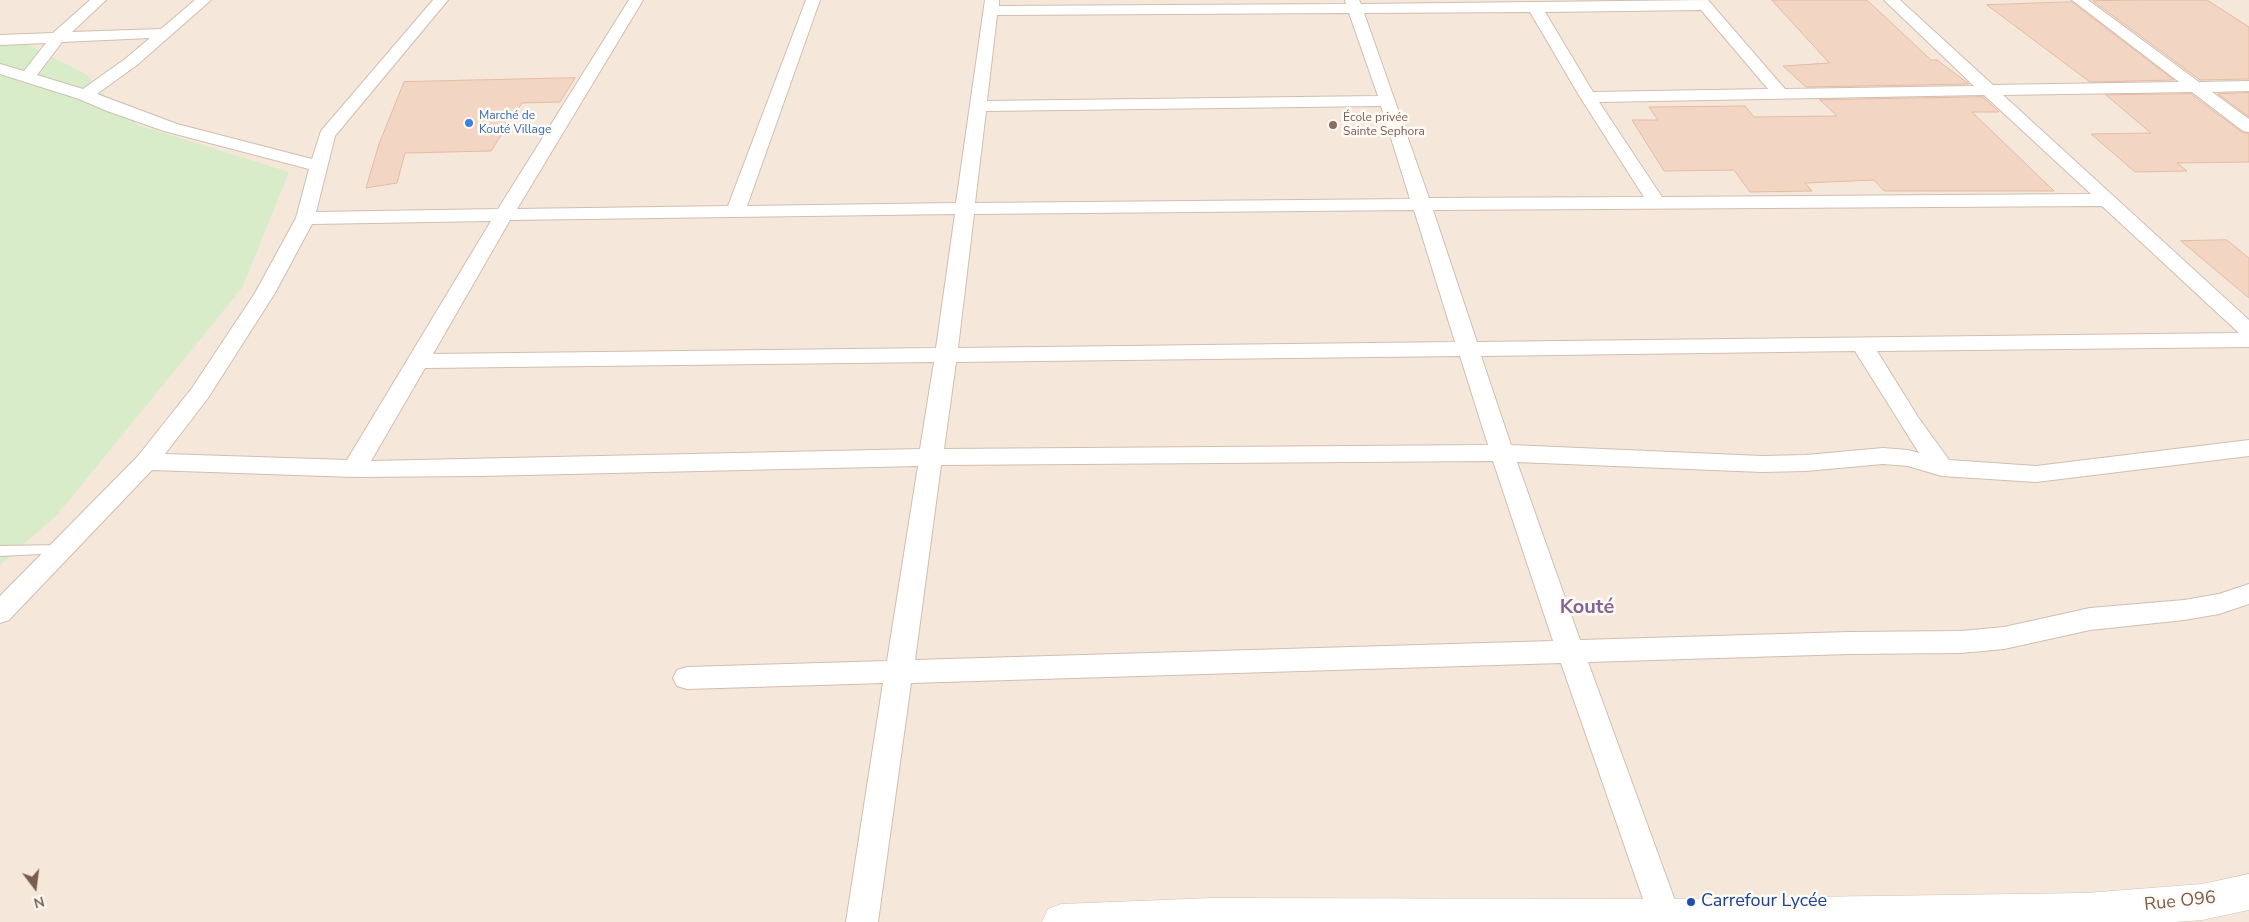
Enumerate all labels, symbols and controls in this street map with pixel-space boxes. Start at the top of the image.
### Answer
place label: Marché de Kouté Village [479,109,551,137]
place label: École privée Sainte Sephora [1343,111,1425,139]
marker: Marché de Kouté Village [463,117,475,129]
marker: École privée Sainte Sephora [1327,119,1339,131]
district label: Kouté [1560,596,1614,620]
north arrow [10,862,60,912]
street label: Rue O96 [2143,888,2217,916]
text: N [31,891,47,913]
place label: Carrefour Lycée [1701,891,1827,913]
marker: Carrefour Lycée [1685,896,1697,908]

